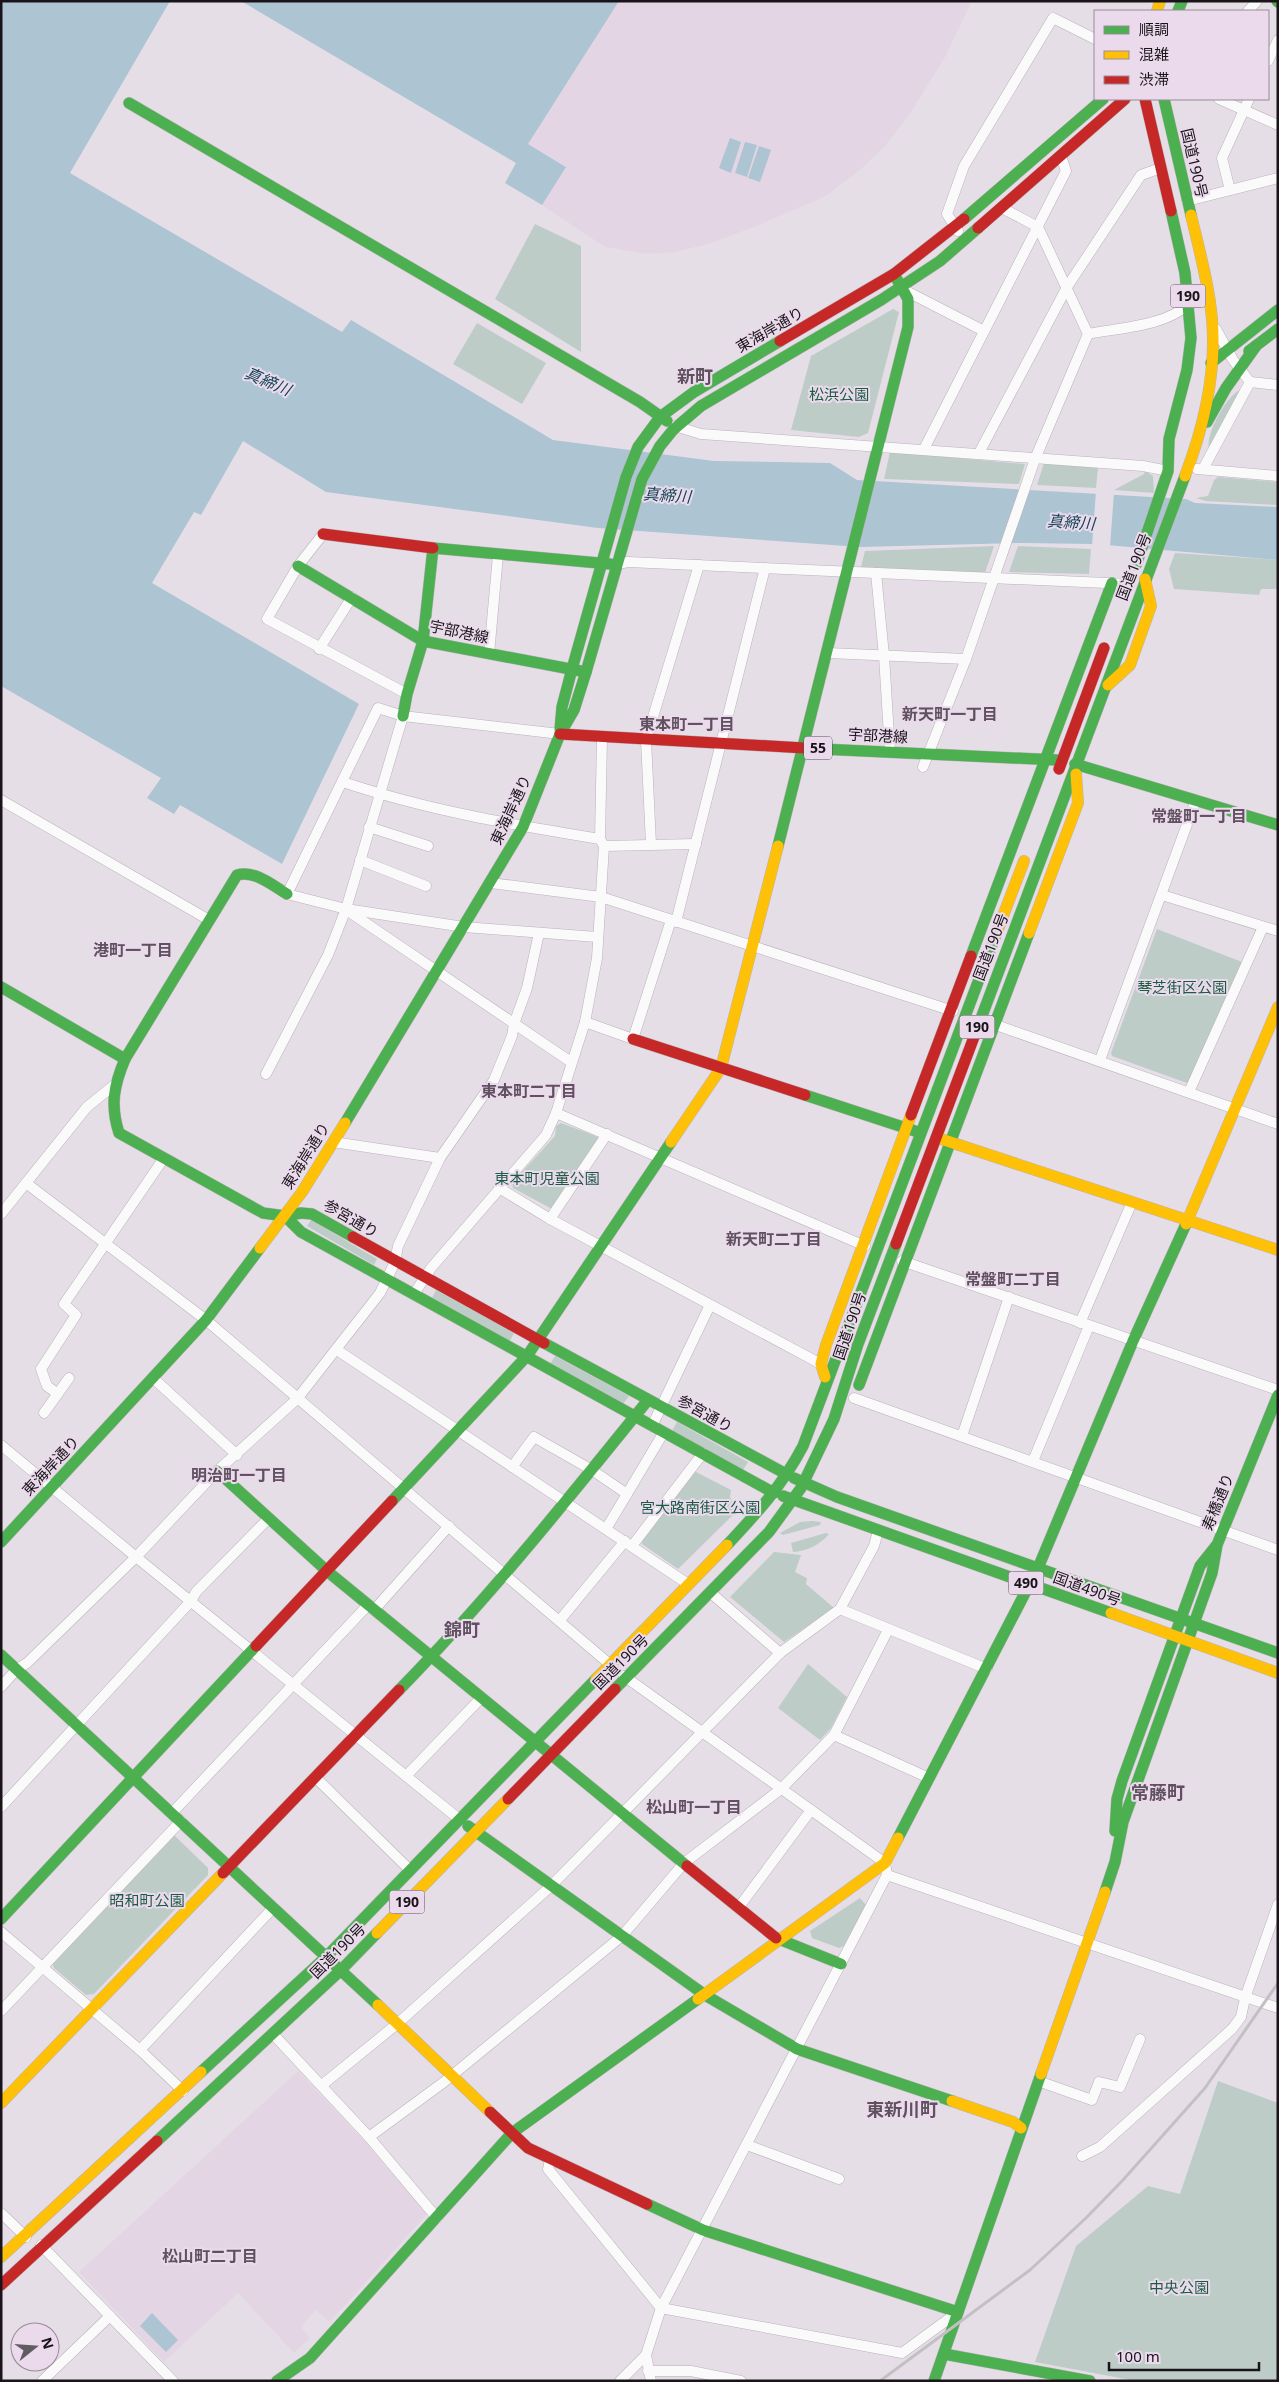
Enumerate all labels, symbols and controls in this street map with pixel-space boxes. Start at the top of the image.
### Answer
legend [1094,10,1269,100]
text: 順調 [1139,19,1169,39]
text: 混雑 [1139,44,1169,64]
text: 渋滞 [1139,69,1169,89]
street label: 国道190号 [1177,126,1213,199]
road number: 190 [1170,284,1206,308]
street label: 東海岸通り [732,302,807,357]
water label: 真締川 [242,361,296,401]
district label: 新町 [677,364,713,388]
park label: 松浜公園 [809,384,869,404]
water label: 真締川 [642,482,694,508]
water label: 真締川 [1046,509,1098,535]
street label: 国道190号 [1111,530,1155,603]
street label: 宇部港線 [428,615,491,647]
district label: 新天町一丁目 [902,703,998,725]
district label: 東本町一丁目 [639,713,735,735]
street label: 宇部港線 [848,723,909,747]
road number: 55 [804,736,832,760]
street label: 東海岸通り [485,771,535,848]
district label: 常盤町一丁目 [1151,805,1247,827]
street label: 国道190号 [968,910,1012,983]
district label: 港町一丁目 [93,939,173,961]
park label: 琴芝街区公園 [1137,977,1227,997]
road number: 190 [960,1016,994,1038]
district label: 東本町二丁目 [481,1080,577,1102]
street label: 東海岸通り [277,1118,334,1193]
park label: 東本町児童公園 [494,1168,600,1188]
street label: 参宮通り [321,1194,382,1242]
district label: 新天町二丁目 [726,1228,822,1250]
district label: 常盤町二丁目 [965,1268,1061,1290]
street label: 国道190号 [828,1289,870,1362]
street label: 参宮通り [674,1390,737,1436]
street label: 東海岸通り [17,1431,83,1500]
district label: 明治町一丁目 [191,1464,287,1486]
street label: 寿橋通り [1197,1470,1238,1533]
park label: 宮大路南街区公園 [640,1497,760,1517]
street label: 国道490号 [1051,1567,1124,1610]
road number: 490 [1008,1572,1044,1595]
district label: 錦町 [444,1617,480,1641]
street label: 国道190号 [588,1629,652,1693]
district label: 常藤町 [1131,1780,1185,1804]
district label: 松山町一丁目 [646,1796,742,1818]
park label: 昭和町公園 [109,1890,185,1910]
road number: 190 [390,1890,424,1914]
street label: 国道190号 [305,1918,369,1982]
district label: 東新川町 [866,2097,938,2121]
district label: 松山町二丁目 [162,2245,258,2267]
park label: 中央公園 [1149,2277,1209,2297]
north arrow [10,2322,60,2372]
text: N [37,2335,59,2351]
scale bar [1109,2340,1259,2372]
text: 100 m [1116,2346,1160,2366]

